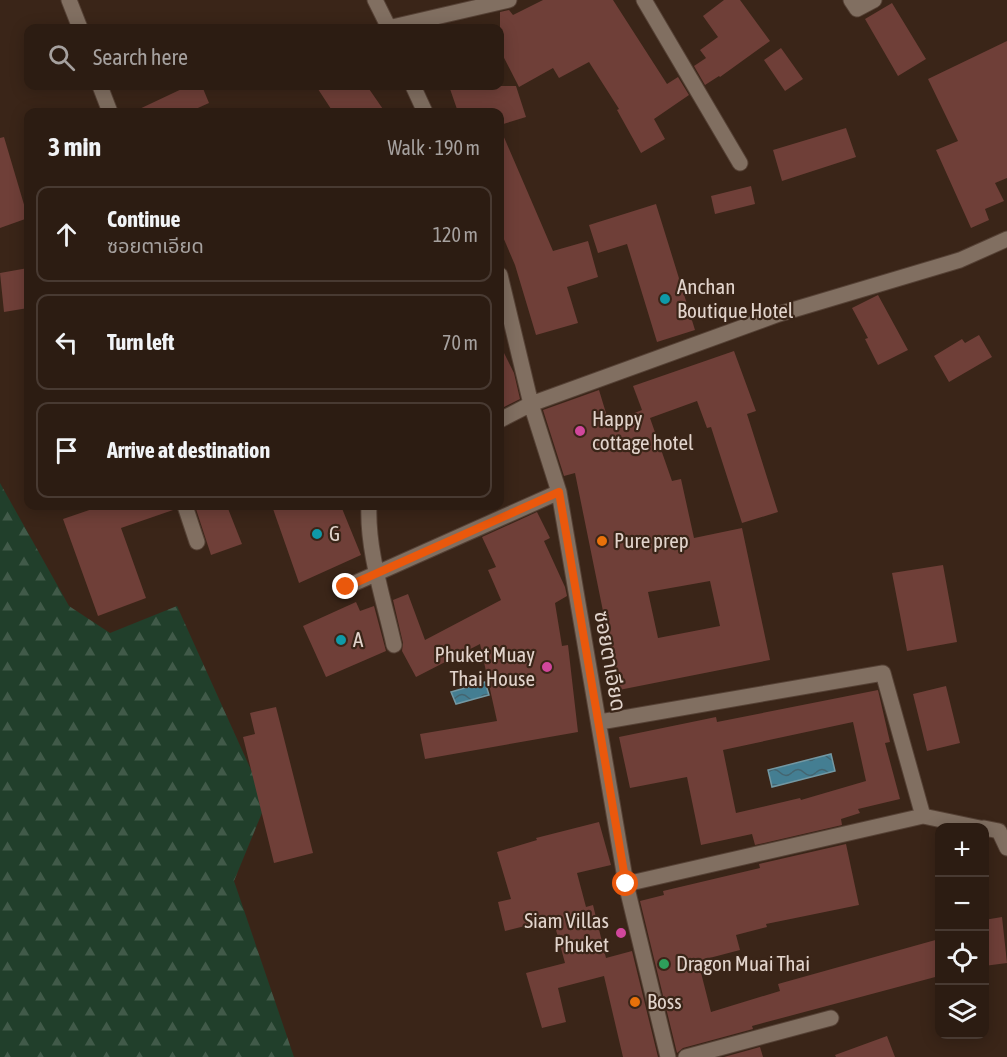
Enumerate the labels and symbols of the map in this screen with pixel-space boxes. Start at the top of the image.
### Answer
place label: Anchan Boutique Hotel [677,274,794,322]
marker: Anchan Boutique Hotel [658,292,672,306]
place label: Happy cottage hotel [592,406,694,454]
marker: Happy cottage hotel [573,424,587,438]
place label: G [329,521,340,545]
marker: G [310,527,324,541]
place label: Pure prep [614,528,689,552]
marker: Pure prep [595,534,609,548]
route end [332,573,358,599]
street label: ซอยตาเอียด [590,609,632,713]
place label: A [353,627,364,651]
marker: A [334,633,348,647]
place label: Phuket Muay Thai House [434,642,535,690]
marker: Phuket Muay Thai House [540,660,554,674]
route start [612,870,638,896]
place label: Siam Villas Phuket [524,908,609,956]
marker: Siam Villas Phuket [614,926,628,940]
place label: Dragon Muai Thai [676,951,810,975]
marker: Dragon Muai Thai [657,957,671,971]
place label: Boss [647,989,682,1013]
marker: Boss [628,995,642,1009]

